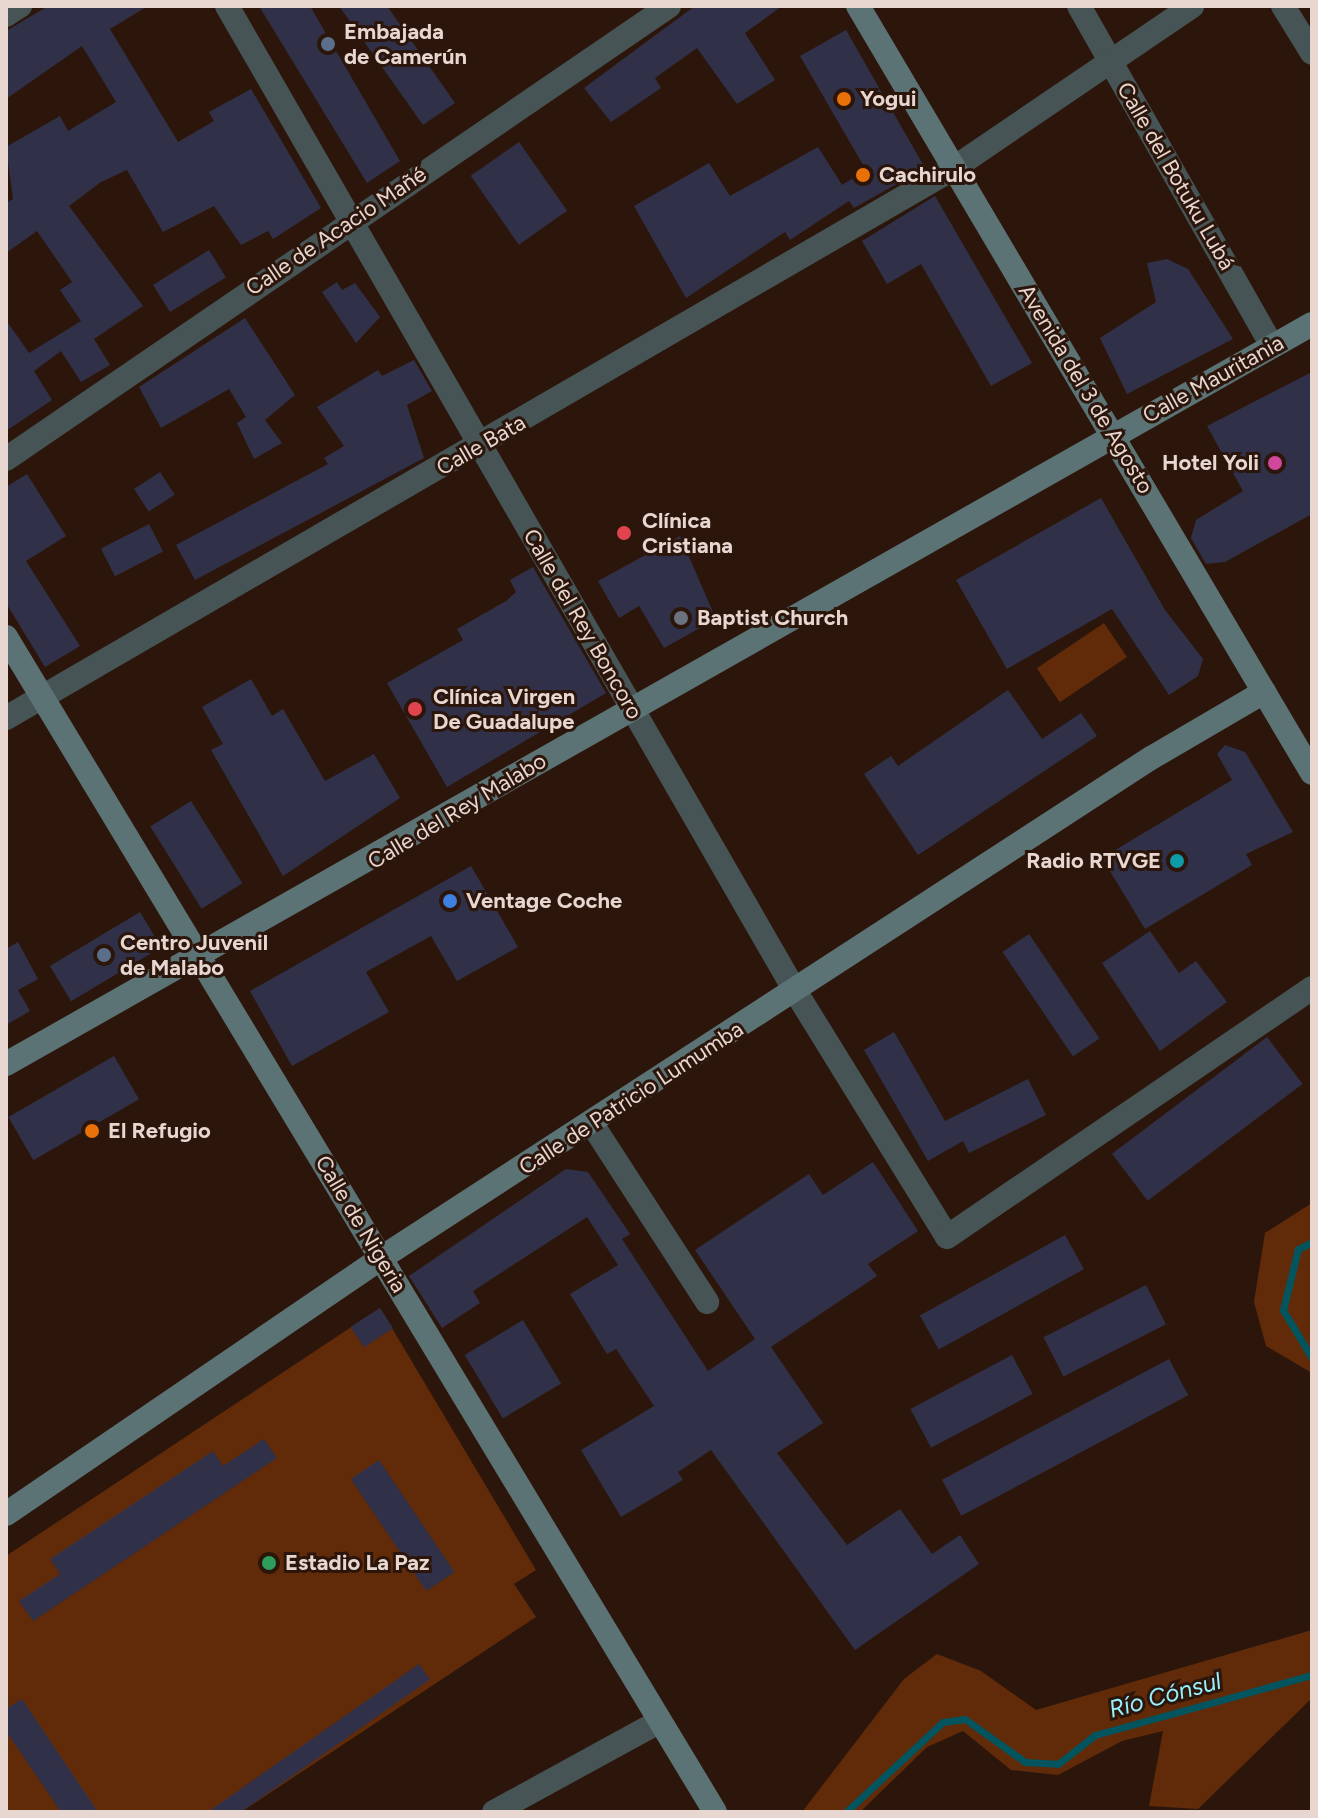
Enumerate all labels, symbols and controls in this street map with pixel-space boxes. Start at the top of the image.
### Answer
place label: Embajada de Camerún [344,18,467,70]
marker: Embajada de Camerún [319,35,337,53]
street label: Calle del Botuku Lubá [1111,77,1241,275]
place label: Yogui [860,86,917,112]
marker: Yogui [835,90,853,108]
street label: Calle de Acacio Mañé [241,161,431,301]
place label: Cachirulo [879,162,976,188]
marker: Cachirulo [854,166,872,184]
street label: Avenida del 3 de Agosto [1013,280,1159,498]
street label: Calle Mauritania [1138,329,1288,429]
street label: Calle Bata [432,409,530,481]
place label: Hotel Yoli [1162,450,1259,476]
marker: Hotel Yoli [1266,454,1284,472]
place label: Clínica Cristiana [642,507,733,558]
marker: Clínica Cristiana [613,522,635,544]
street label: Calle del Rey Boncoro [518,524,648,724]
place label: Baptist Church [697,605,848,631]
marker: Baptist Church [672,609,690,627]
place label: Clínica Virgen De Guadalupe [433,683,575,734]
marker: Clínica Virgen De Guadalupe [404,698,426,720]
street label: Calle del Rey Malabo [363,747,551,875]
place label: Radio RTVGE [1026,848,1161,874]
marker: Radio RTVGE [1168,852,1186,870]
place label: Ventage Coche [466,888,622,914]
marker: Ventage Coche [441,892,459,910]
place label: Centro Juvenil de Malabo [120,929,268,980]
marker: Centro Juvenil de Malabo [95,946,113,964]
street label: Calle de Patricio Lumumba [514,1016,748,1180]
place label: El Refugio [108,1118,211,1144]
marker: El Refugio [83,1122,101,1140]
street label: Calle de Nigeria [310,1151,412,1297]
place label: Estadio La Paz [285,1550,429,1576]
marker: Estadio La Paz [260,1554,278,1572]
water label: Río Cónsul [1106,1666,1224,1724]

